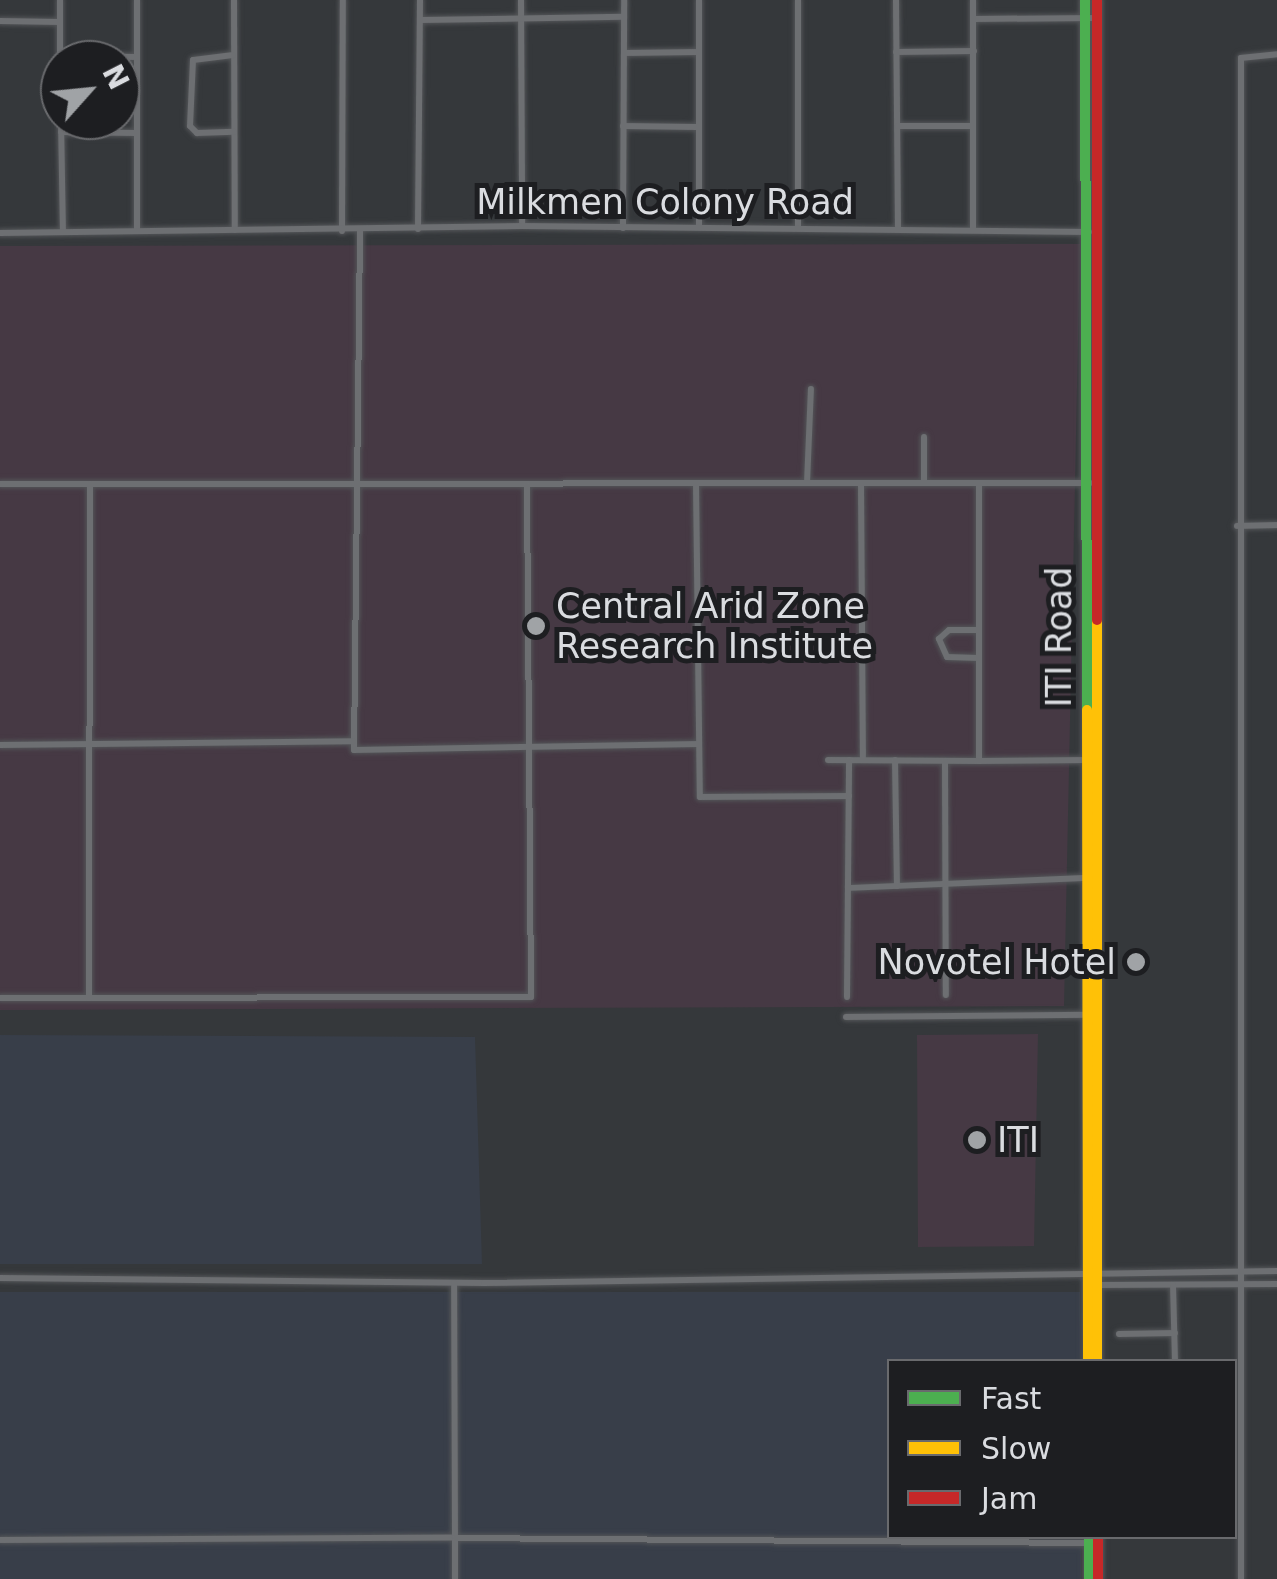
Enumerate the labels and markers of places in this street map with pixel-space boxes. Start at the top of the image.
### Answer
place label: Central Arid Zone Research Institute [556,585,873,667]
marker: Central Arid Zone Research Institute [525,615,547,637]
place label: Novotel Hotel [877,941,1116,983]
marker: Novotel Hotel [1125,951,1147,973]
place label: ITI [997,1119,1039,1161]
marker: ITI [966,1129,988,1151]

